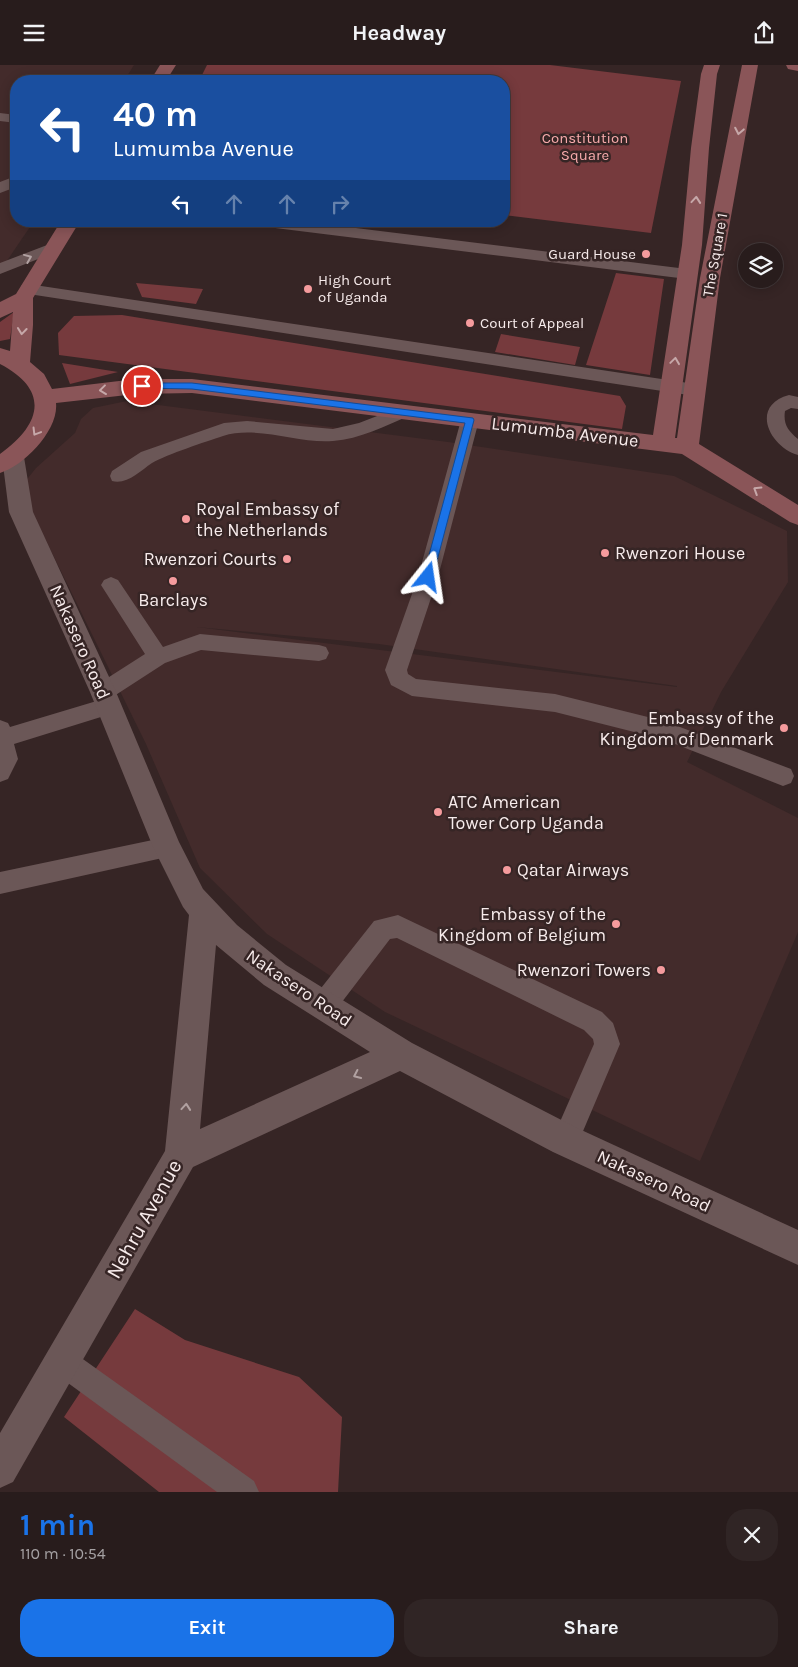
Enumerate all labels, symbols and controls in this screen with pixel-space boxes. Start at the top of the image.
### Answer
icon: menu [20,19,48,47]
icon: share [750,19,778,47]
text: Headway [352,20,446,46]
text: 40 m [113,94,198,135]
icon: left [30,95,95,160]
one-way arrow [734,126,744,135]
park label: Constitution Square [542,129,628,164]
text: Lumumba Avenue [113,136,294,162]
icon: left [167,190,195,218]
icon: ahead [220,190,248,218]
icon: ahead [273,190,301,218]
icon: right [326,190,354,218]
one-way arrow [690,195,701,203]
street label: The Square 1 [699,212,731,298]
map controls [738,243,783,288]
button: layers [738,243,783,288]
place label: Guard House [548,245,636,263]
marker: Guard House [640,248,652,260]
one-way arrow [23,254,31,264]
place label: High Court of Uganda [318,271,391,306]
marker: High Court of Uganda [302,283,314,295]
place label: Court of Appeal [480,314,584,332]
marker: Court of Appeal [464,317,476,329]
one-way arrow [17,327,28,335]
one-way arrow [669,356,680,364]
pin [121,365,163,407]
icon: arrive [128,372,156,400]
one-way arrow [99,384,107,395]
street label: Lumumba Avenue [490,412,640,452]
one-way arrow [33,426,43,435]
one-way arrow [753,487,762,497]
place label: Royal Embassy of the Netherlands [196,498,340,541]
marker: Royal Embassy of the Netherlands [180,513,192,525]
place label: Rwenzori House [615,542,745,564]
marker: Rwenzori House [599,547,611,559]
place label: Rwenzori Courts [144,548,277,570]
position arrow [401,550,453,602]
marker: Rwenzori Courts [281,553,293,565]
marker: Barclays [167,575,179,587]
street label: Nakasero Road [45,581,115,703]
place label: Barclays [138,589,208,611]
place label: Embassy of the Kingdom of Denmark [599,707,774,750]
marker: Embassy of the Kingdom of Denmark [778,722,790,734]
place label: ATC American Tower Corp Uganda [448,791,604,834]
marker: ATC American Tower Corp Uganda [432,806,444,818]
place label: Qatar Airways [517,859,629,881]
marker: Qatar Airways [501,864,513,876]
place label: Embassy of the Kingdom of Belgium [438,903,606,946]
marker: Embassy of the Kingdom of Belgium [610,918,622,930]
street label: Nakasero Road [242,944,356,1032]
place label: Rwenzori Towers [517,959,651,981]
marker: Rwenzori Towers [655,964,667,976]
one-way arrow [353,1068,362,1079]
one-way arrow [180,1103,191,1111]
street label: Nakasero Road [594,1145,714,1217]
street label: Nehru Avenue [101,1155,187,1283]
text: 1 min [20,1507,95,1543]
button: close [726,1509,778,1561]
text: 110 m · 10:54 [20,1544,106,1563]
button: Exit [20,1599,394,1657]
button: Share [404,1599,778,1657]

